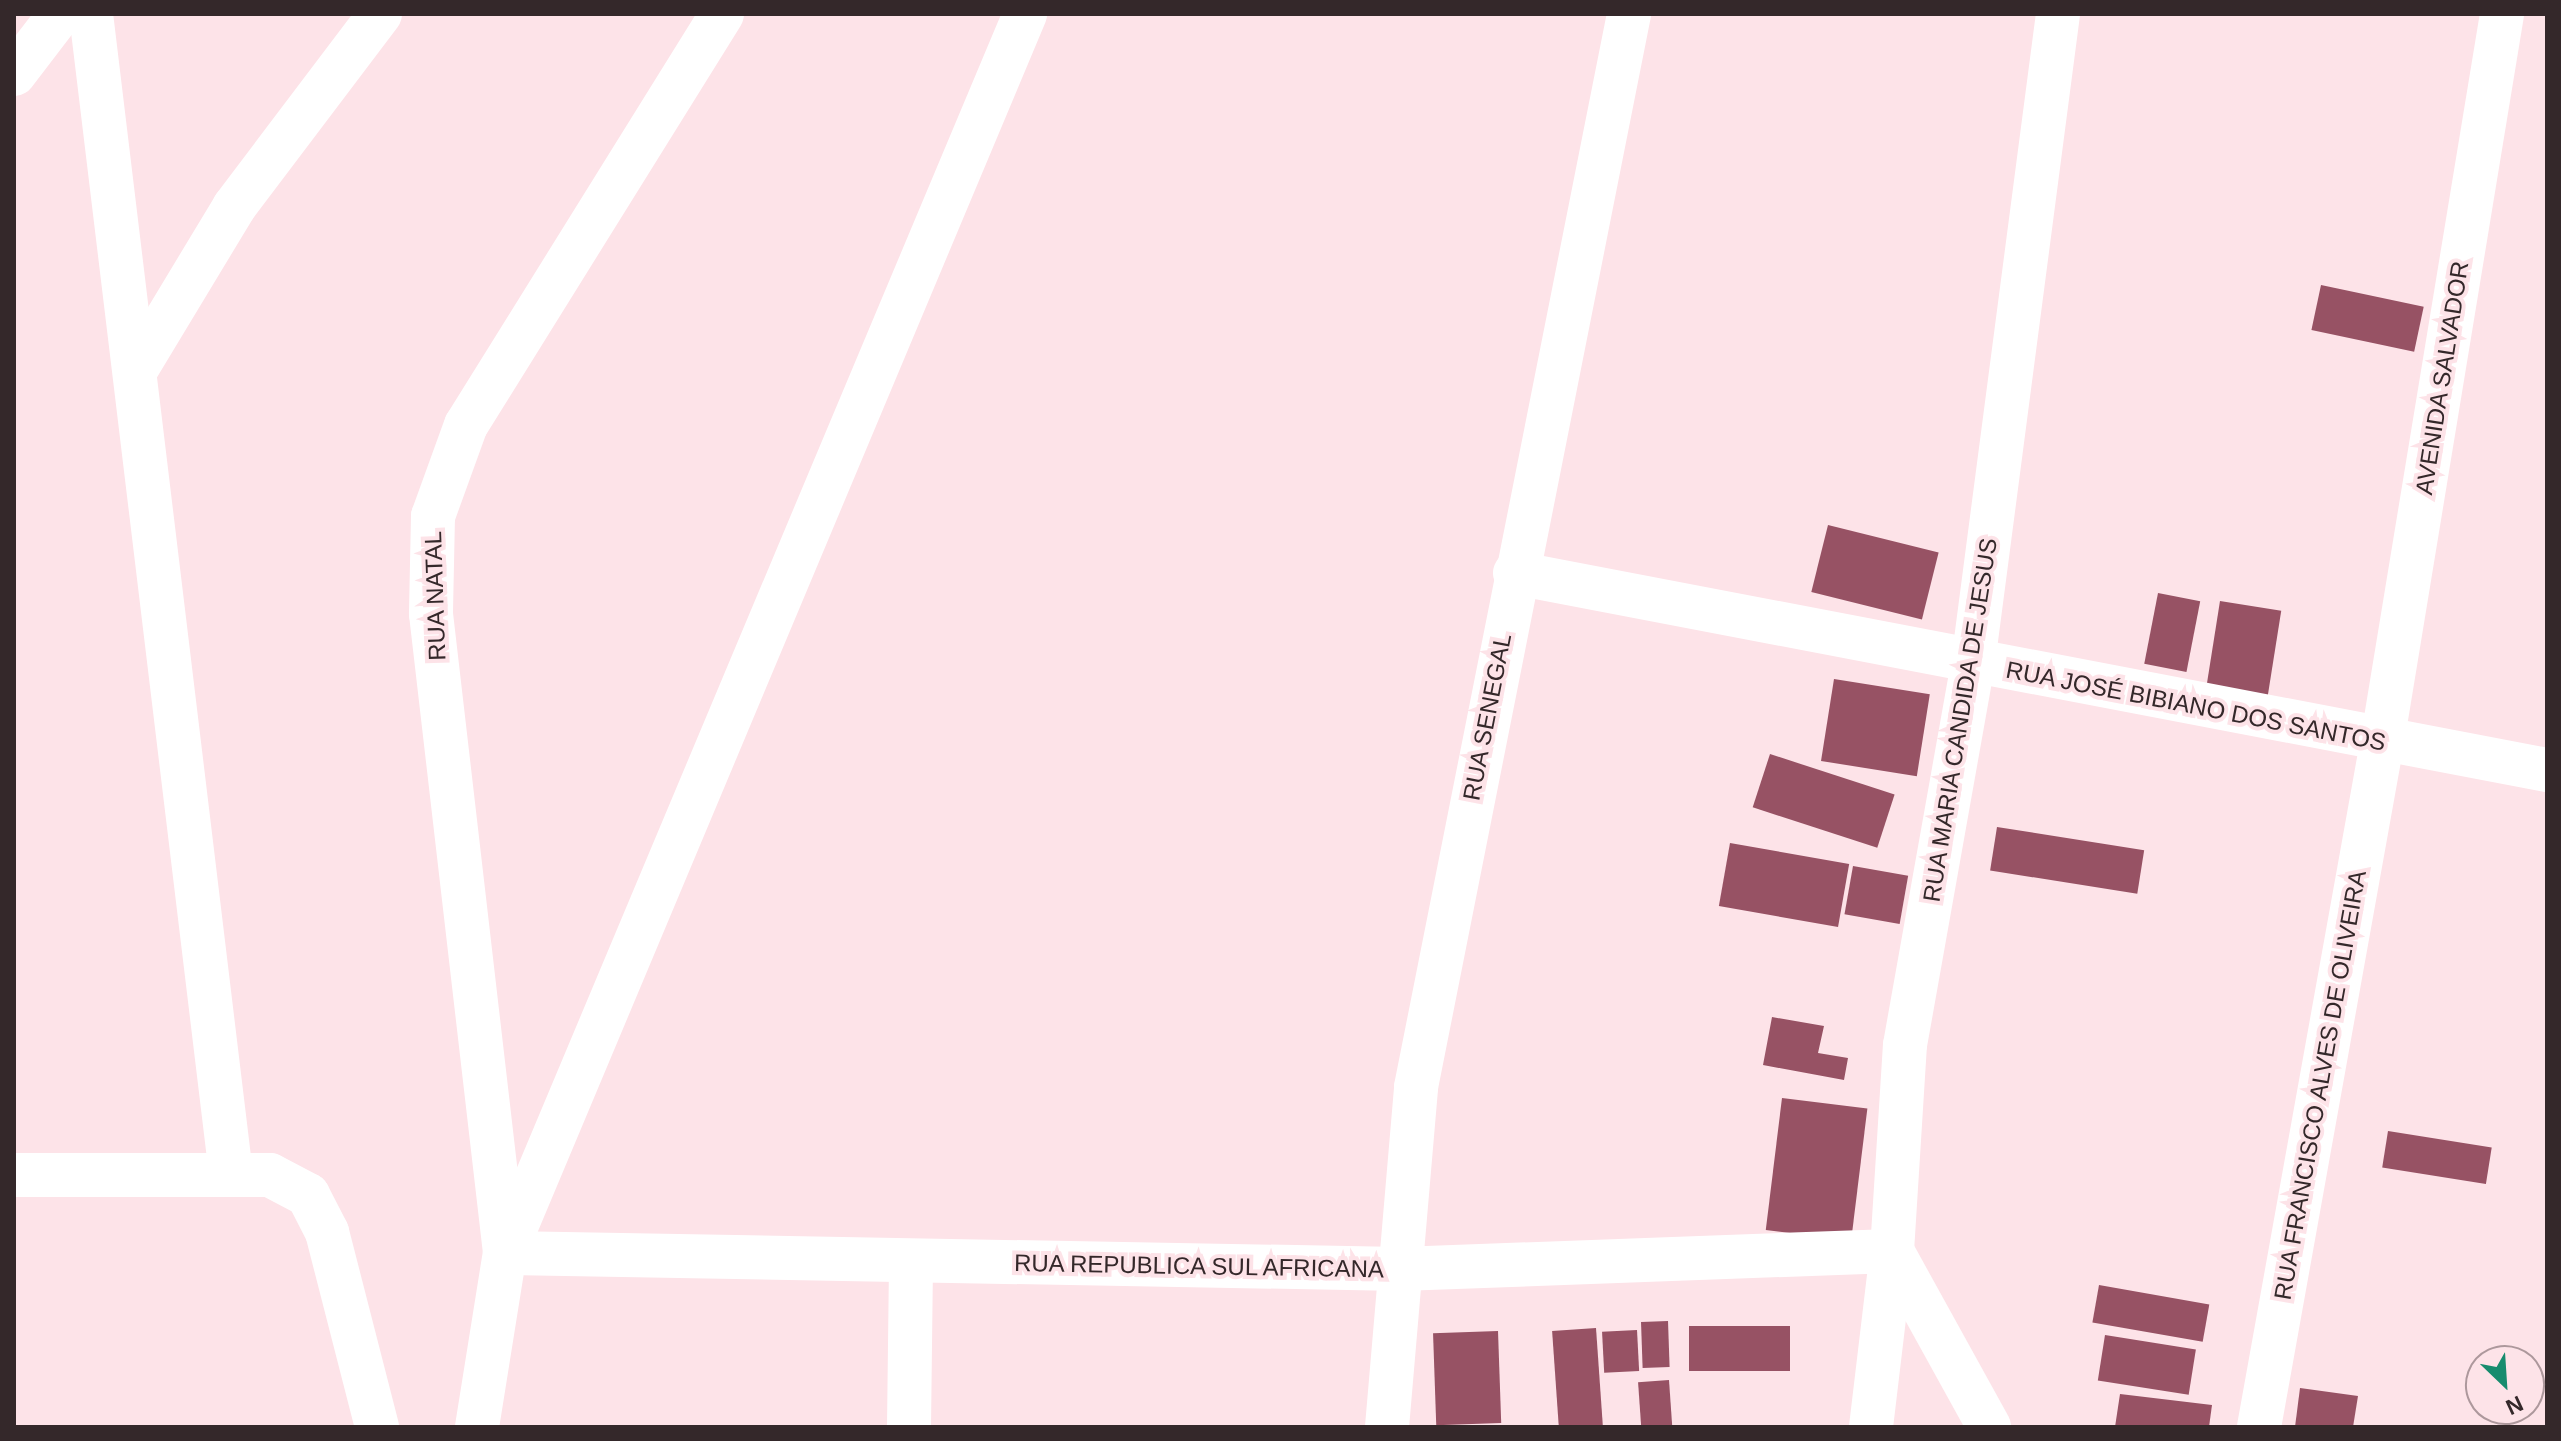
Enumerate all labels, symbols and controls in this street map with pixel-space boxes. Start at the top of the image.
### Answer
street label: AVENIDA SALVADOR [2409,259,2475,497]
street label: RUA NATAL [418,530,452,662]
street label: RUA MARIA CANDIDA DE JESUS [1917,534,2003,906]
street label: RUA SENEGAL [1457,630,1517,804]
street label: RUA JOSÉ BIBIANO DOS SANTOS [2003,655,2389,757]
street label: RUA FRANCISCO ALVES DE OLIVEIRA [2268,867,2372,1303]
street label: RUA REPUBLICA SUL AFRICANA [1011,1248,1387,1284]
north arrow [2465,1345,2545,1425]
text: N [2502,1391,2527,1420]

